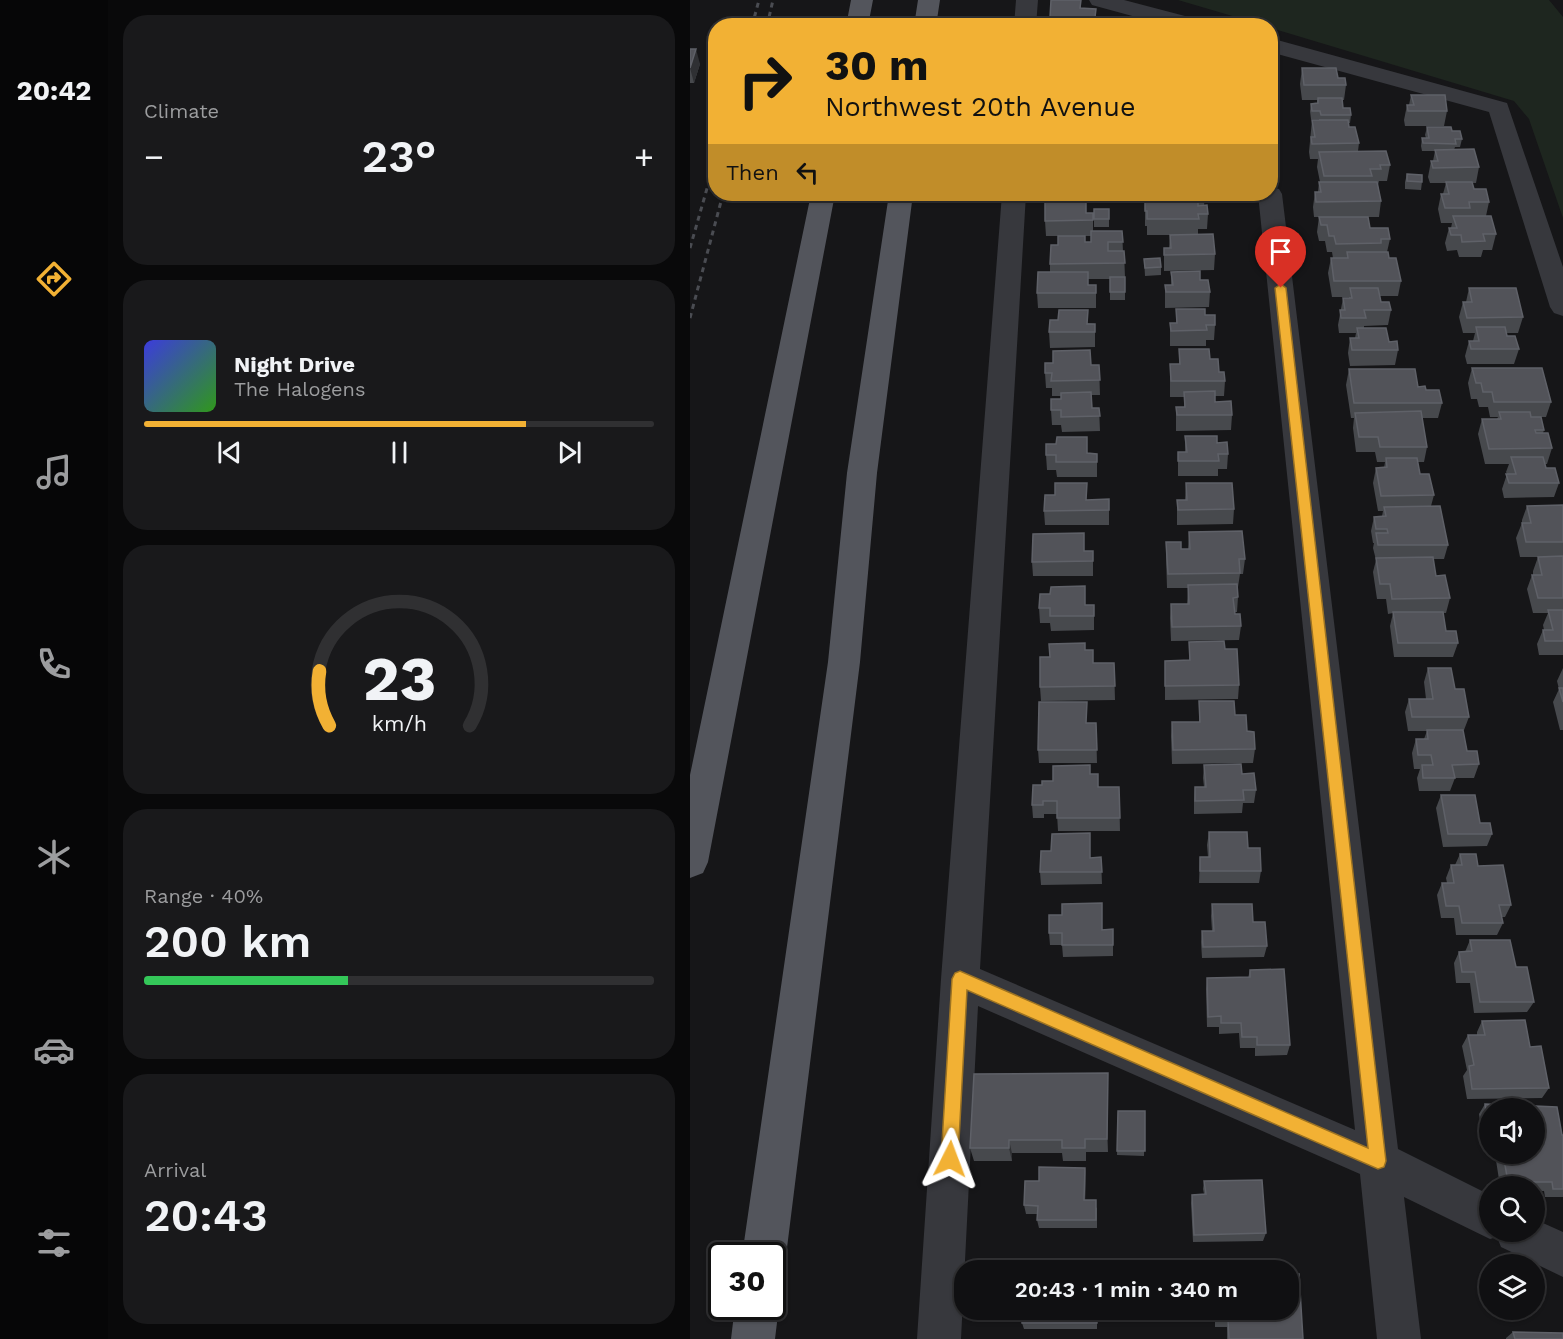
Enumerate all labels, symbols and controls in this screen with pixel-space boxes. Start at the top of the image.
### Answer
text: 30 m [825,41,929,90]
icon: right [726,42,804,120]
text: 20:42 [17,75,91,107]
text: Northwest 20th Avenue [825,91,1135,123]
text: Climate [144,99,219,123]
text: 23° [362,130,436,183]
text: − [144,137,164,176]
text: + [634,137,654,176]
icon: left [791,156,824,189]
text: Then [726,160,779,185]
pin [1255,226,1306,288]
icon: arrive [1264,235,1297,268]
icon: directions [33,258,75,300]
text: Night Drive [234,352,355,377]
text: The Halogens [234,377,366,401]
icon: previous [213,436,246,469]
icon: pause [383,436,416,469]
icon: next [553,436,586,469]
icon: music [33,451,75,493]
icon: phone [33,643,75,685]
text: 23 [362,643,436,716]
text: km/h [371,712,427,737]
icon: climate [33,836,75,878]
text: Range · 40% [144,884,263,908]
text: 200 km [144,915,311,968]
icon: car [33,1029,75,1071]
map controls [1479,1098,1545,1320]
button: sound [1479,1098,1545,1164]
position arrow [918,1127,982,1191]
text: Arrival [144,1158,206,1182]
button: search [1479,1176,1545,1242]
text: 20:43 [144,1189,268,1242]
icon: filters [33,1222,75,1264]
speed limit sign: 30 [708,1242,786,1320]
button: layers [1479,1254,1545,1320]
text: 20:43 · 1 min · 340 m [1015,1277,1238,1302]

